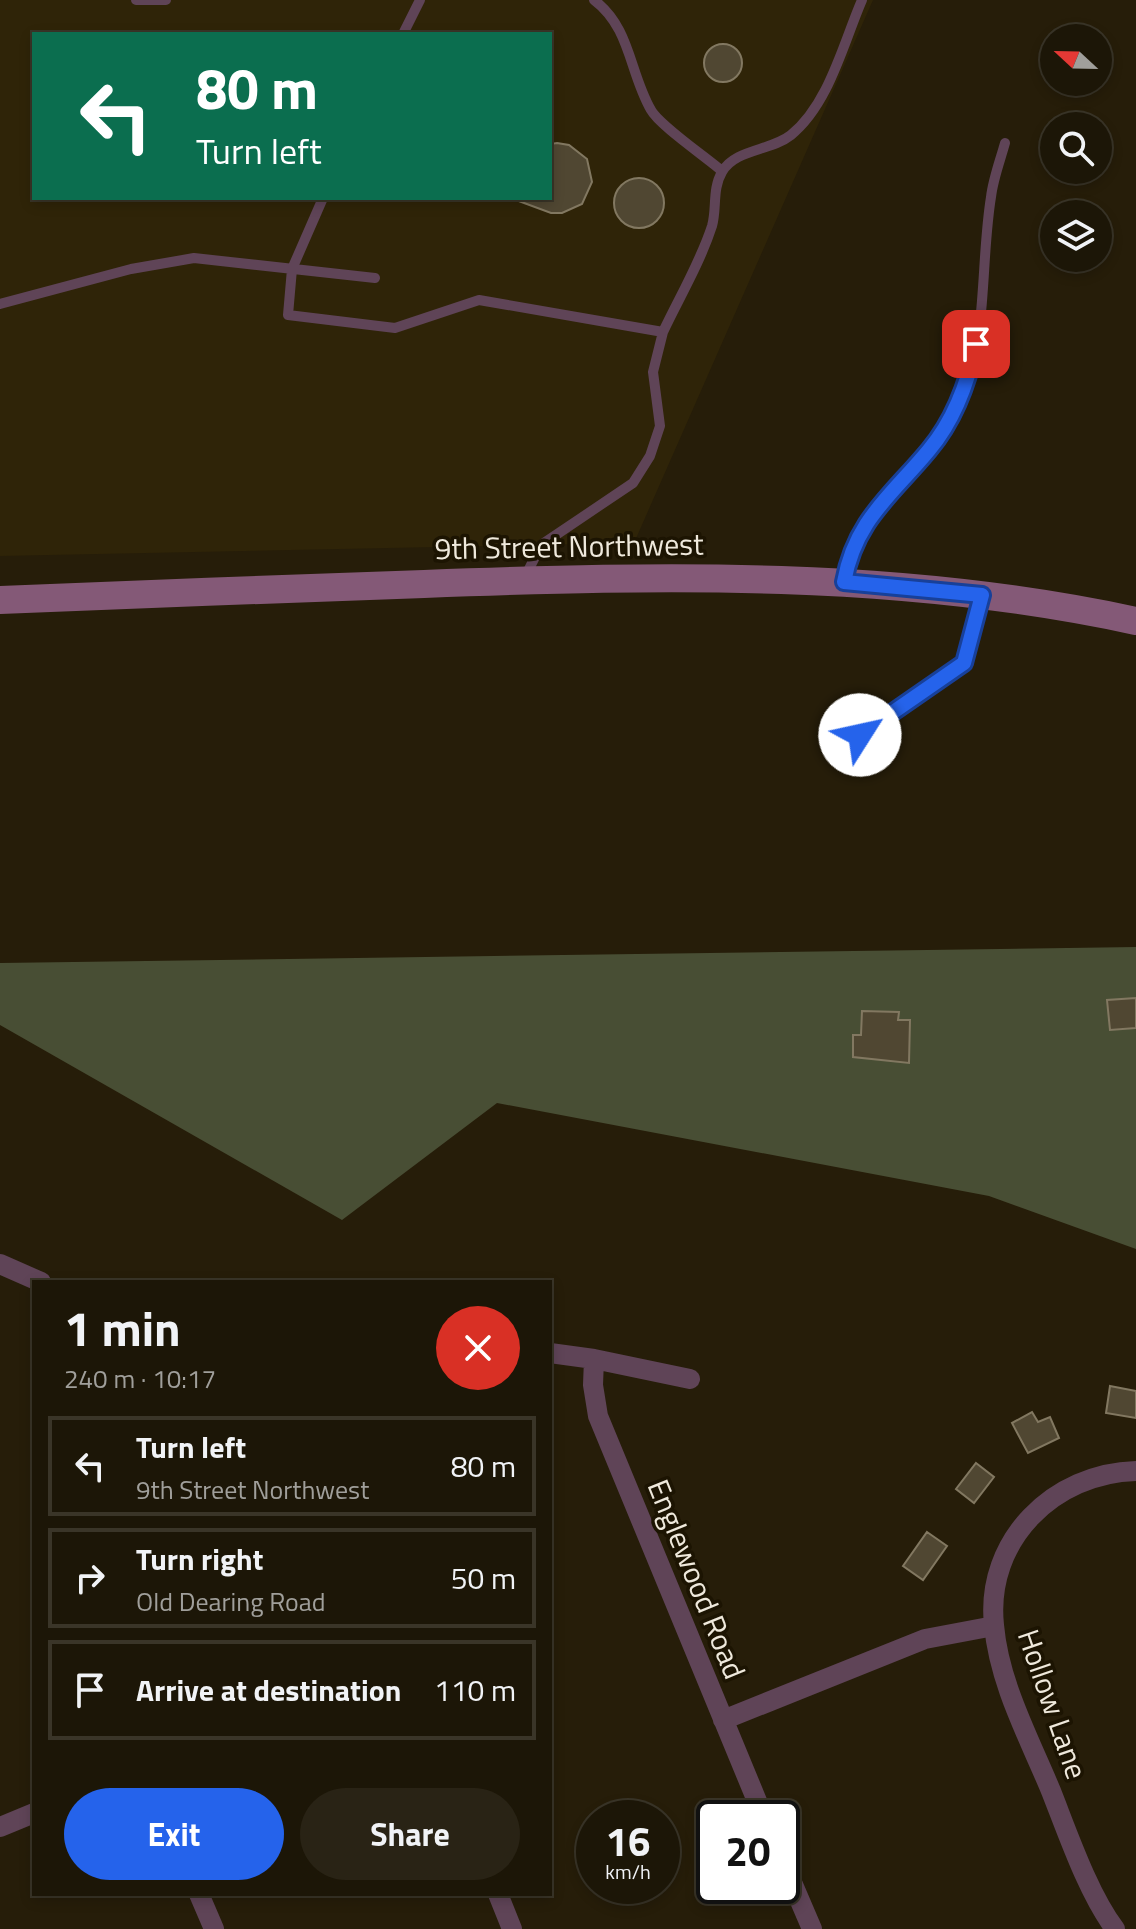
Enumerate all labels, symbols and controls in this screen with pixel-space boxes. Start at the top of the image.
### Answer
north arrow [1040,24,1112,96]
map controls [1040,24,1112,272]
text: 80 m [196,46,318,131]
icon: left [64,64,168,168]
button: search [1040,112,1112,184]
text: Turn left [196,123,322,178]
button: layers [1040,200,1112,272]
pin [942,310,1010,378]
icon: arrive [954,322,998,366]
street label: 9th Street Northwest [434,521,704,571]
position arrow [818,693,902,777]
text: 1 min [64,1292,181,1365]
button: close [436,1306,520,1390]
text: 240 m · 10:17 [64,1359,216,1398]
text: Turn left [136,1424,246,1470]
text: 80 m [451,1443,516,1489]
icon: left [68,1444,112,1488]
text: 9th Street Northwest [136,1470,369,1509]
street label: Englewood Road [636,1472,758,1686]
text: Turn right [136,1536,264,1582]
text: 50 m [451,1555,516,1601]
icon: right [68,1556,112,1600]
text: Old Dearing Road [136,1582,326,1621]
street label: Hollow Lane [1006,1623,1100,1785]
text: Arrive at destination [136,1667,401,1713]
text: 110 m [434,1667,516,1713]
icon: arrive [68,1668,112,1712]
button: Exit [64,1788,284,1880]
button: Share [300,1788,520,1880]
speed limit sign: 20 [696,1800,800,1904]
text: 16 [606,1811,650,1872]
text: km/h [605,1856,651,1887]

